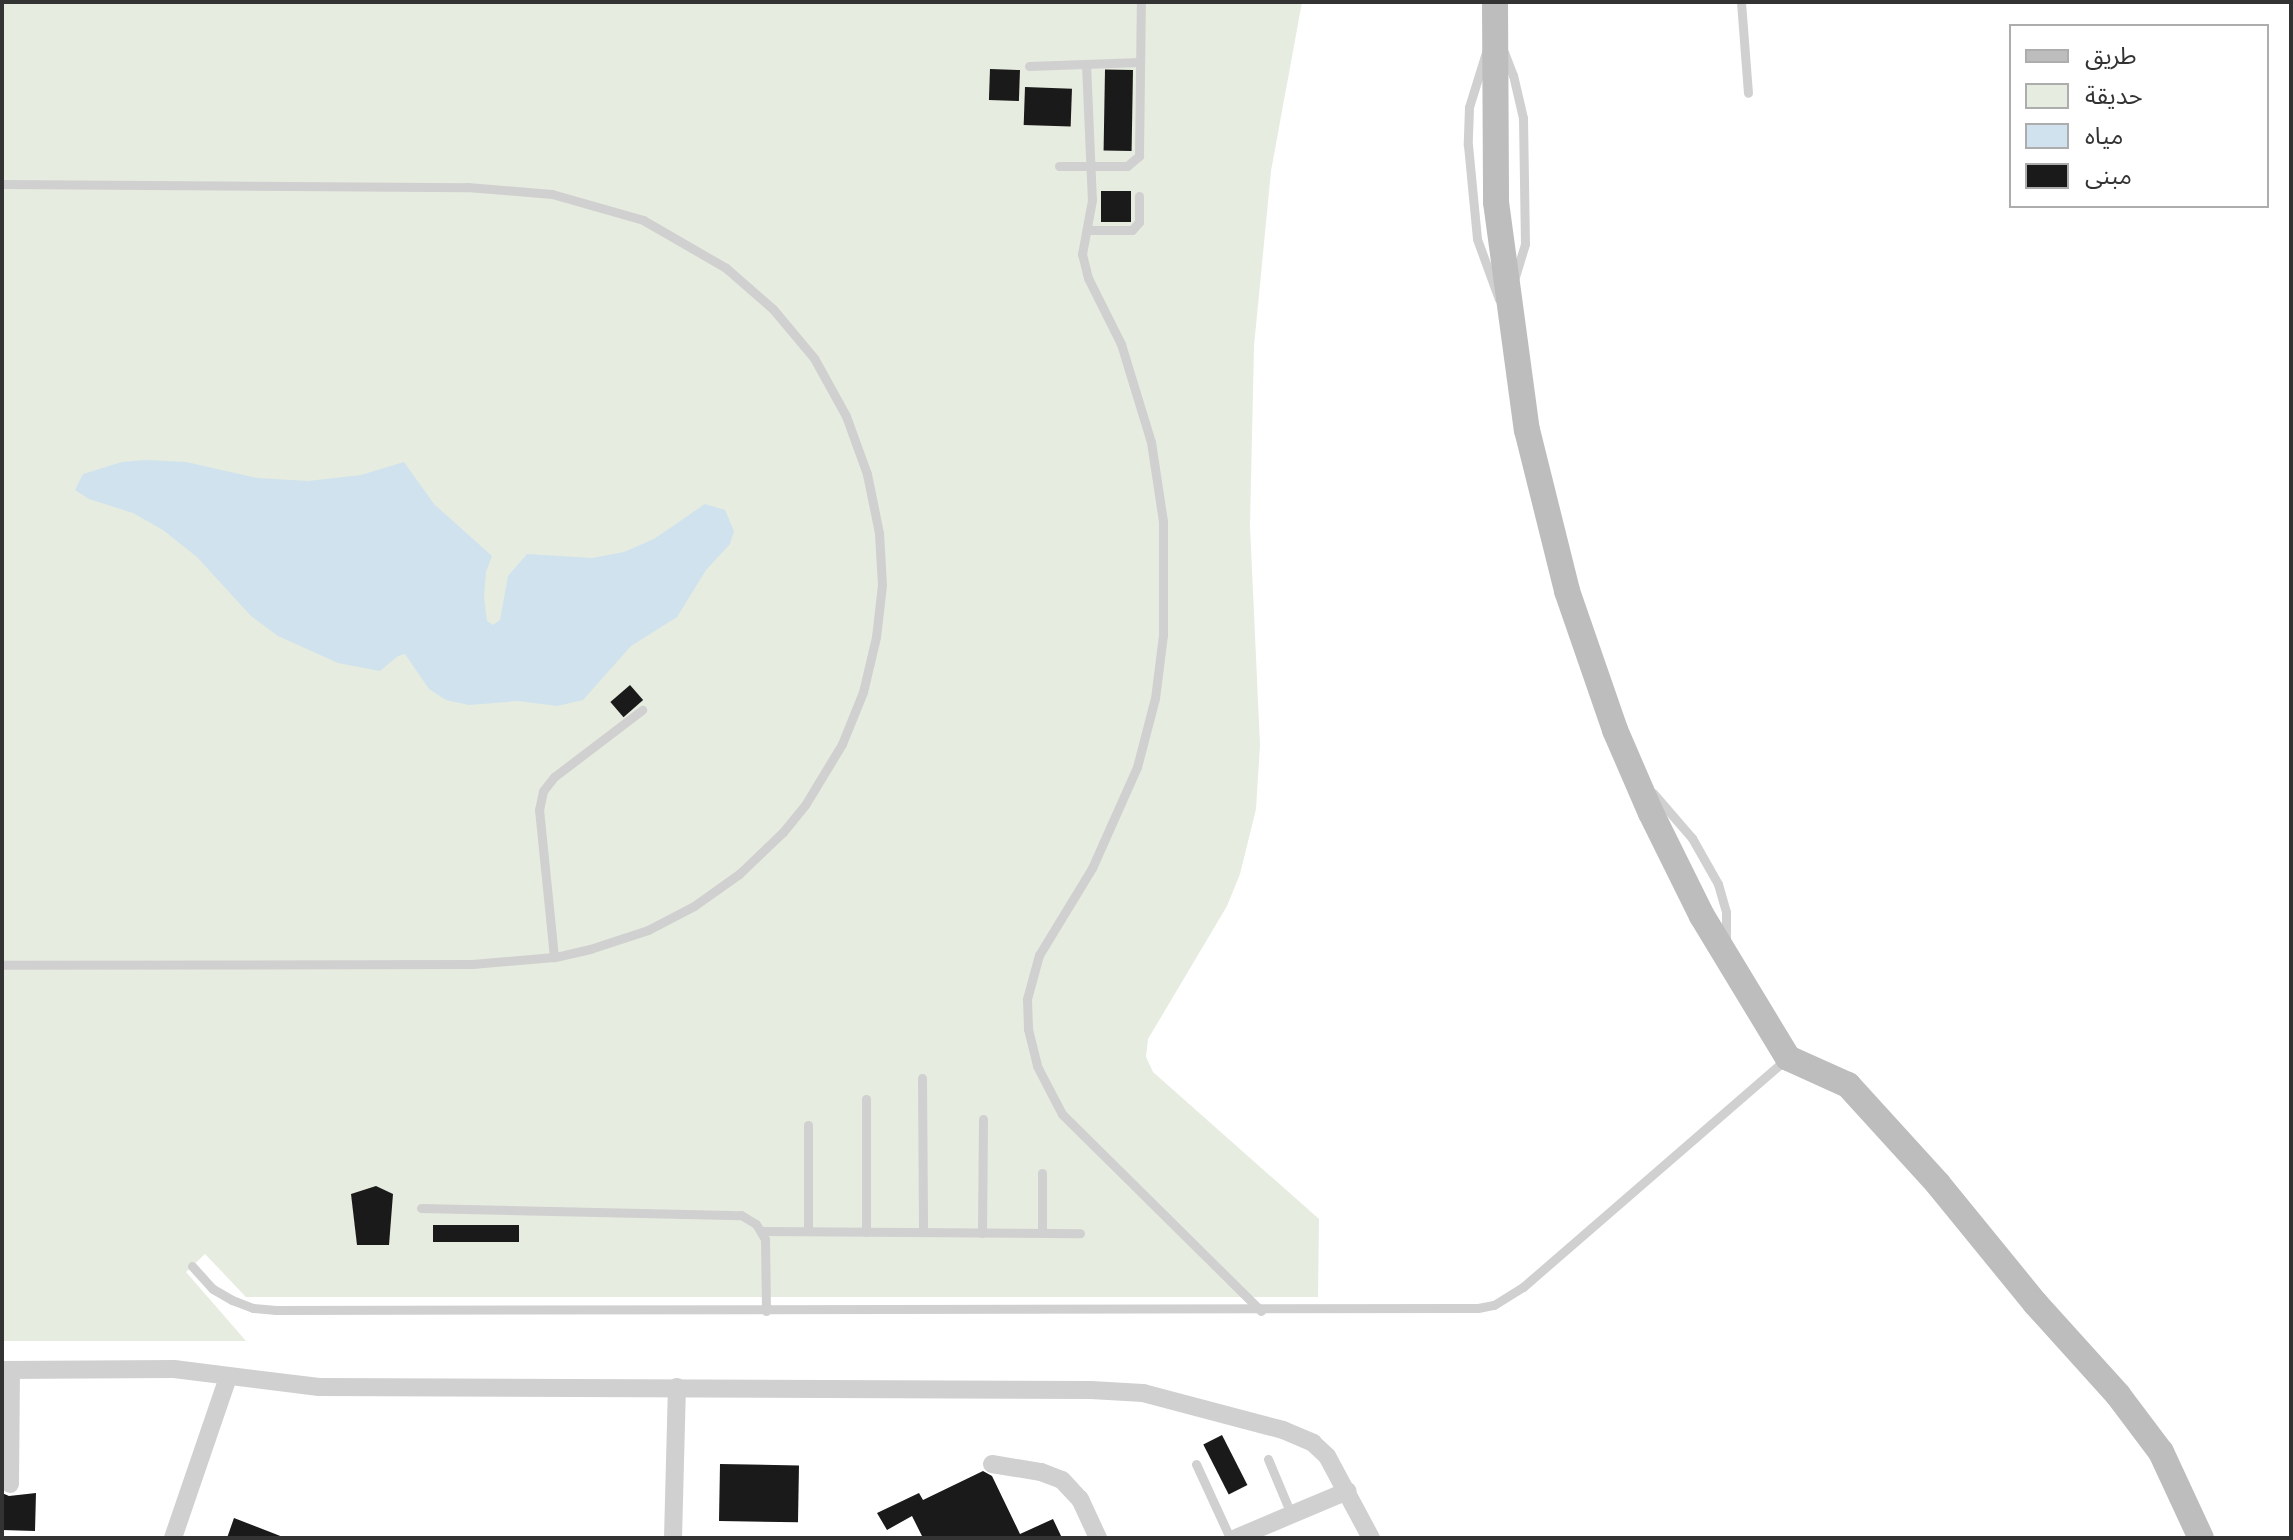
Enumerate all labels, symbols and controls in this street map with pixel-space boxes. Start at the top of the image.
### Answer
legend [2009,24,2269,208]
text: طريق [2085,42,2137,70]
text: حديقة [2085,82,2143,110]
text: مياه [2085,122,2123,150]
text: مبنى [2085,162,2132,190]

